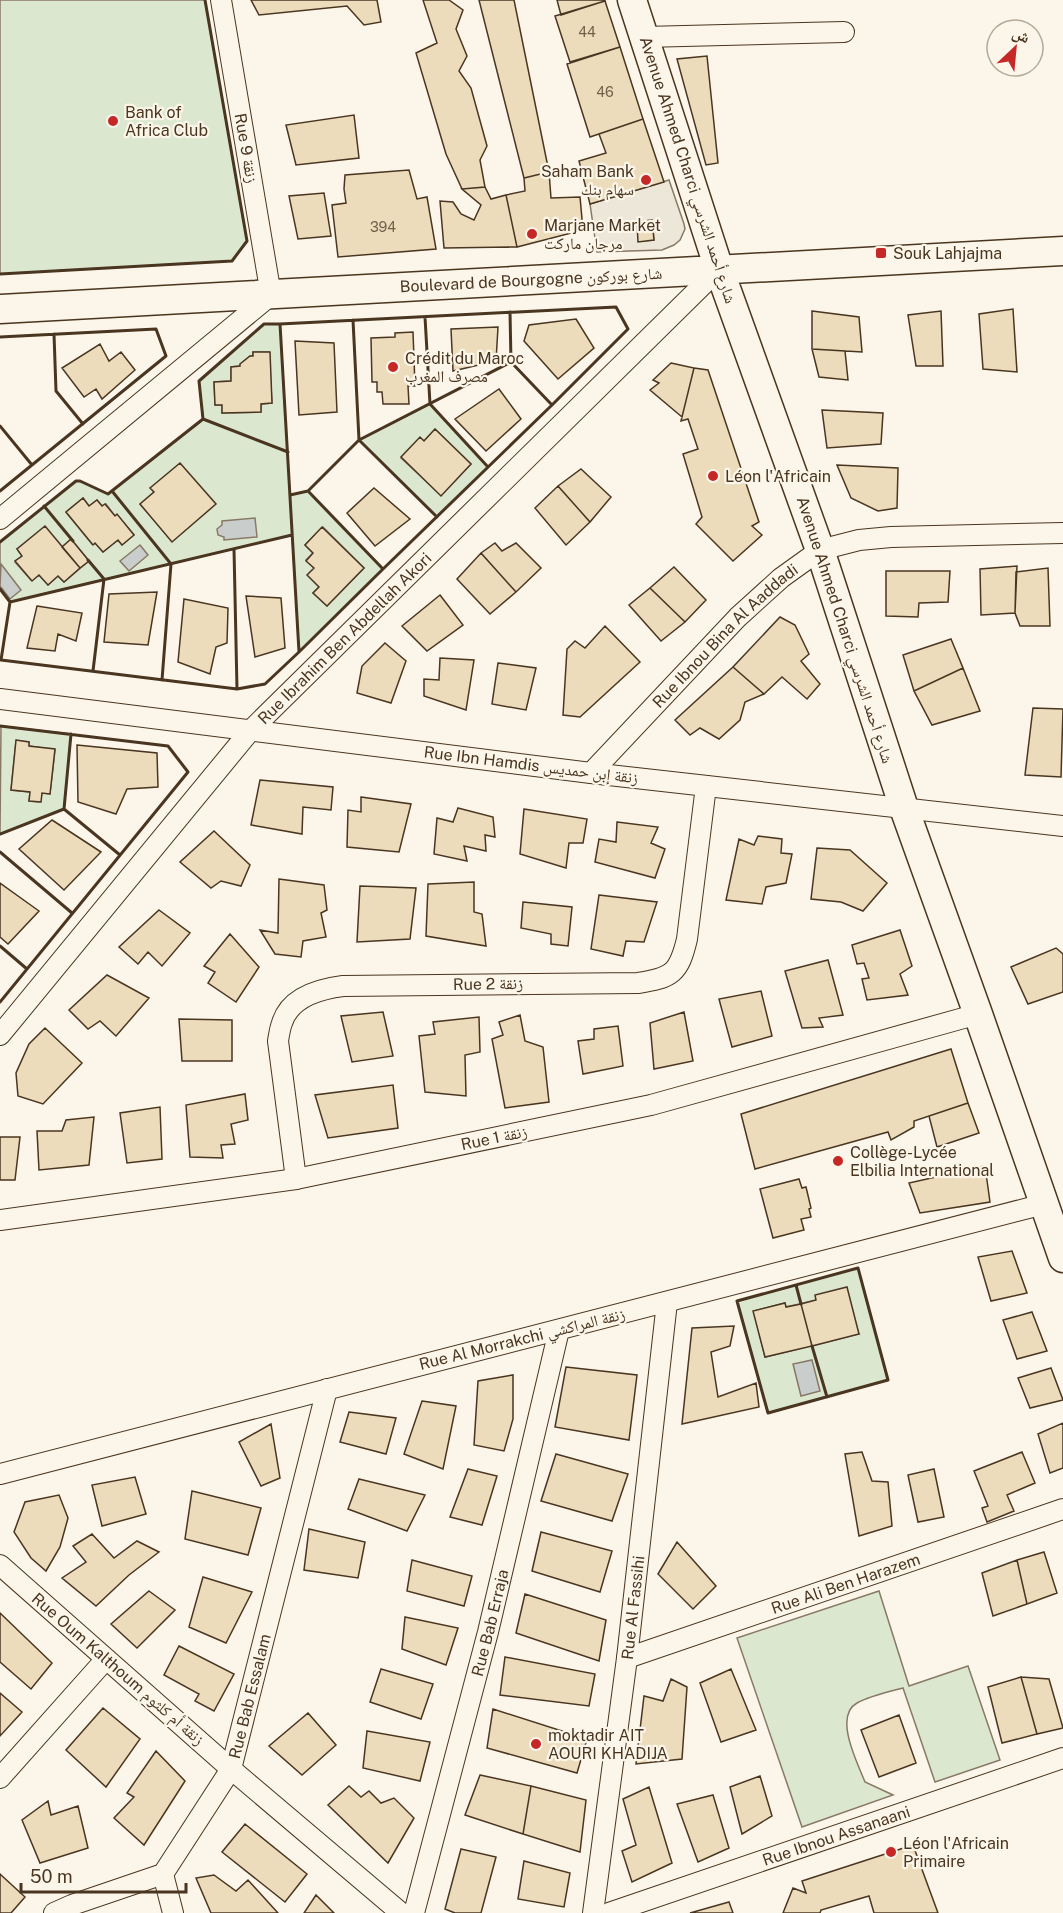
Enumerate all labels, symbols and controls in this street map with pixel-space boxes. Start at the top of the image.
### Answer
north arrow [985,18,1045,78]
text: ش [1010,23,1033,47]
house number: 44 [578,24,596,40]
street label: Avenue Ahmed Charci شارع أحمد الشرسي [633,34,740,307]
house number: 46 [596,84,614,100]
place label: Bank of Africa Club [125,103,208,140]
street label: Rue 9 زنقة [231,112,261,184]
marker: Bank of Africa Club [106,114,120,128]
place label: Saham Bank سهام بنك [541,162,634,200]
marker: Saham Bank سهام بنك [639,173,653,187]
place label: Marjane Market مرجان ماركت [544,216,661,254]
house number: 394 [370,219,396,235]
marker: Marjane Market مرجان ماركت [525,227,539,241]
place label: Souk Lahjajma [893,244,1002,263]
marker: Souk Lahjajma [874,246,888,260]
street label: Boulevard de Bourgogne شارع بوركون [399,264,663,297]
place label: Crédit du Maroc مصرف المغرب [405,349,524,386]
marker: Crédit du Maroc مصرف المغرب [386,360,400,374]
place label: Léon l'Africain [725,467,831,486]
marker: Léon l'Africain [706,469,720,483]
street label: Avenue Ahmed Charci شارع أحمد الشرسي [790,494,897,767]
street label: Rue Ibrahim Ben Abdellah Akori [254,548,435,728]
street label: Rue Ibnou Bina Al Aaddadi [648,560,801,712]
street label: Rue Ibn Hamdis زنقة إبن حمديس [423,742,639,789]
street label: Rue 2 زنقة [453,974,523,994]
street label: Rue 1 زنقة [459,1122,529,1154]
place label: Collège-Lycée Elbilia International [850,1143,994,1180]
marker: Collège-Lycée Elbilia International [831,1154,845,1168]
street label: Rue Al Morrakchi زنقة المراكشي [417,1304,628,1377]
street label: Rue Ali Ben Harazem [769,1549,923,1618]
street label: Rue Al Fassihi [617,1555,648,1661]
street label: Rue Bab Erraja [467,1567,512,1678]
street label: Rue Oum Kalthoum زنقة أم كلثوم [27,1589,208,1750]
street label: Rue Bab Essalam [224,1632,274,1761]
place label: moktadir AIT AOURI KHADIJA [548,1726,668,1763]
marker: moktadir AIT AOURI KHADIJA [529,1737,543,1751]
street label: Rue Ibnou Assanaani [760,1801,912,1869]
place label: Léon l'Africain Primaire [903,1834,1009,1871]
marker: Léon l'Africain Primaire [884,1845,898,1859]
scale bar [21,1856,186,1894]
text: 50 m [30,1866,73,1887]

